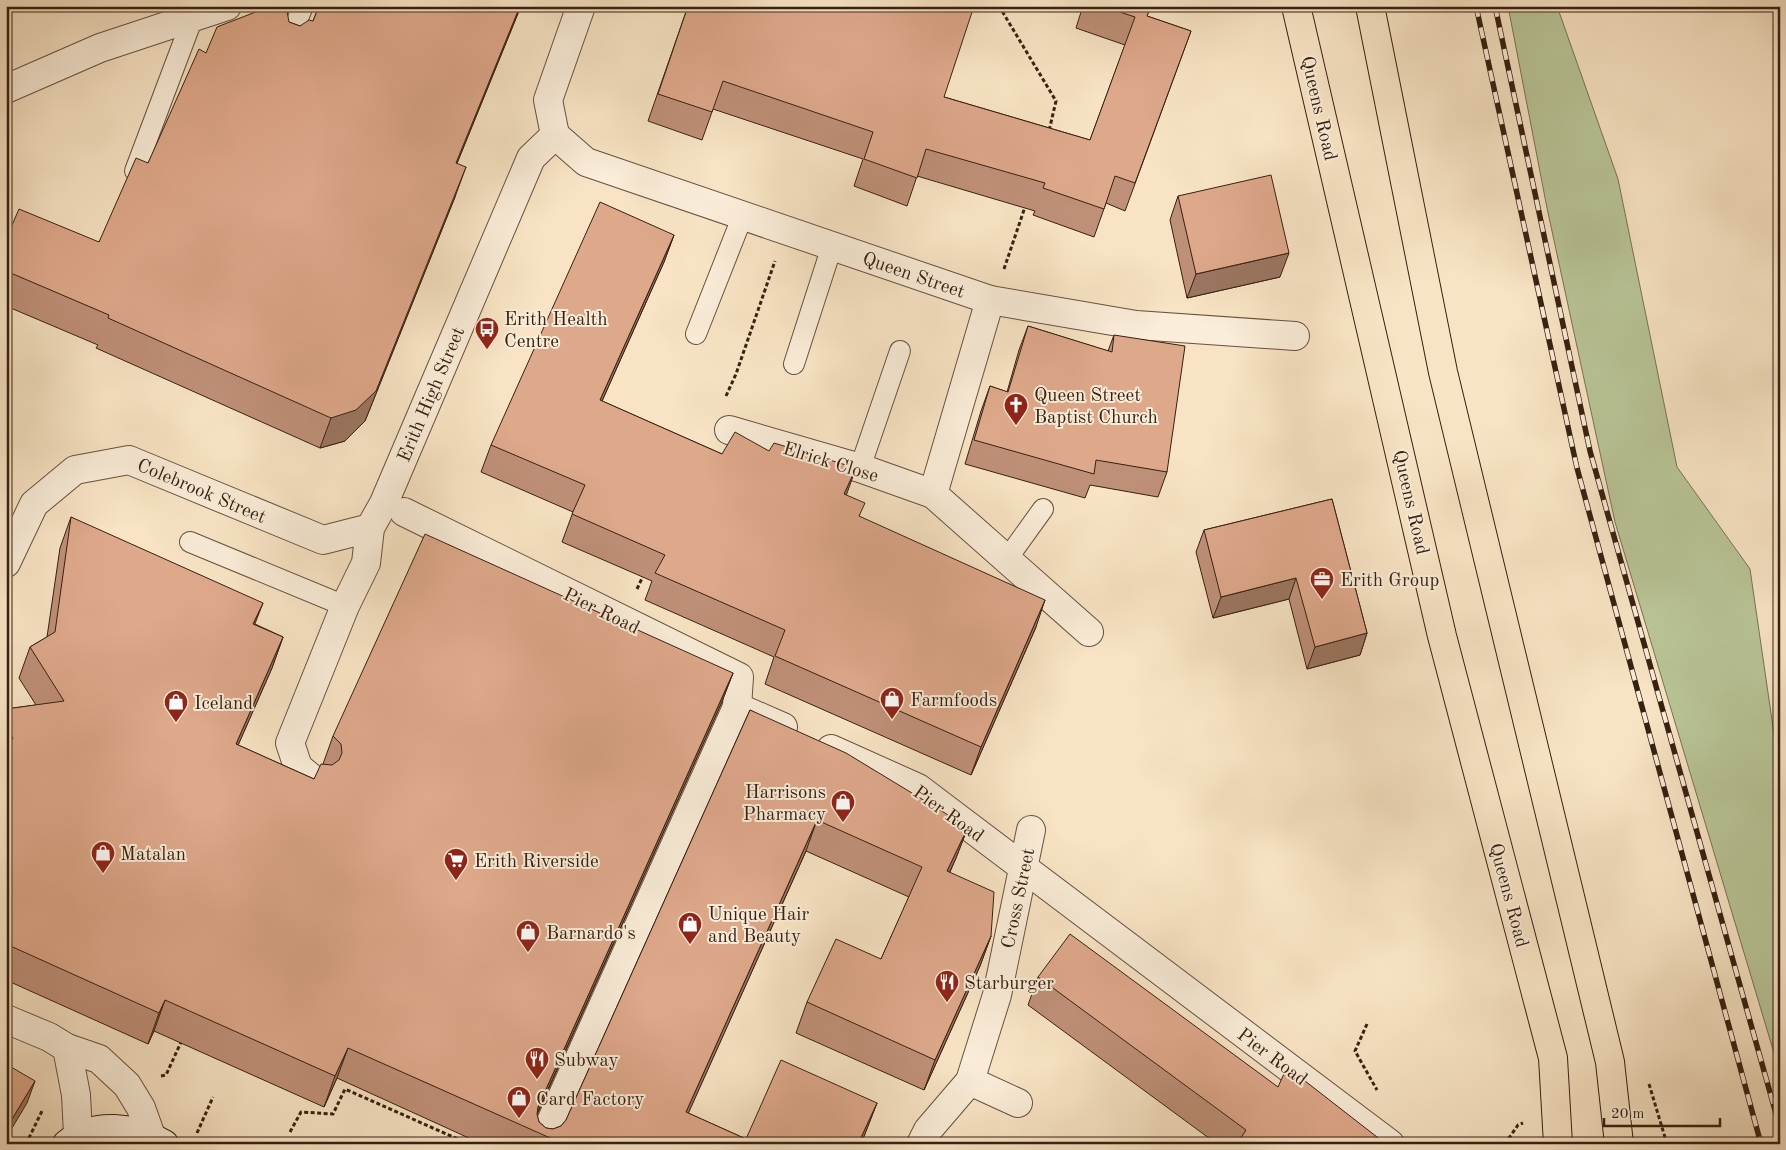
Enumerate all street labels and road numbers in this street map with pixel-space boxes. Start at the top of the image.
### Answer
street label: Queens Road [1296,54,1339,163]
street label: Queen Street [860,250,967,303]
street label: Erith High Street [395,325,469,465]
street label: Elrick Close [780,440,880,487]
street label: Queens Road [1388,448,1431,557]
street label: Colebrook Street [134,457,268,528]
street label: Pier Road [560,586,642,639]
street label: Pier Road [909,783,986,847]
street label: Queens Road [1485,841,1531,950]
street label: Cross Street [1000,847,1039,950]
street label: Pier Road [1233,1026,1310,1090]

